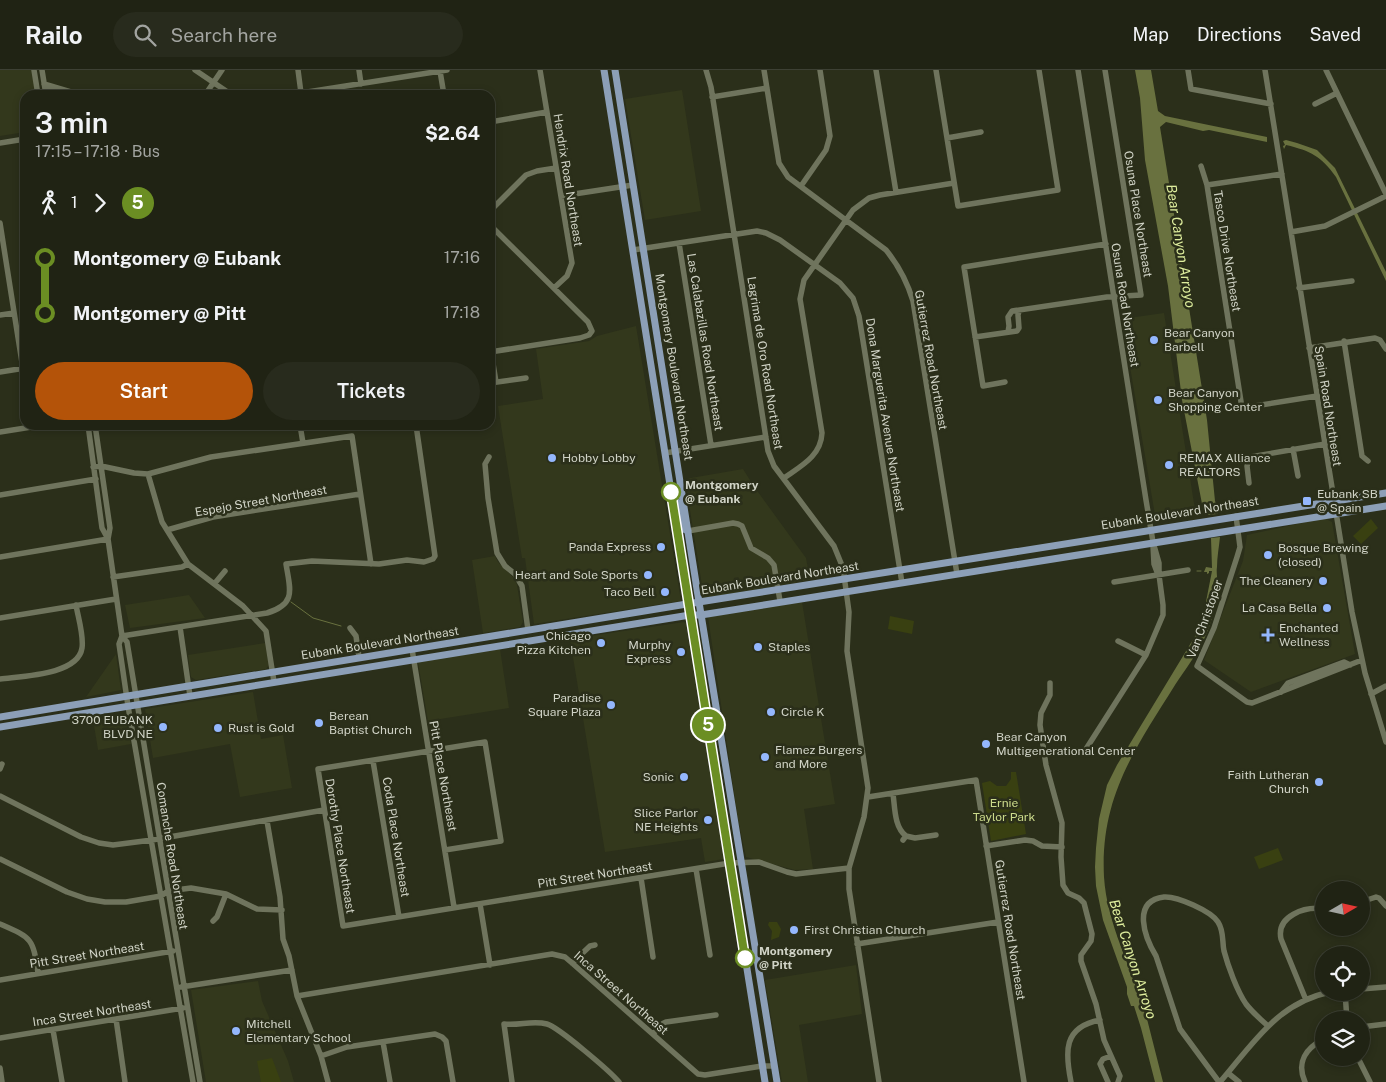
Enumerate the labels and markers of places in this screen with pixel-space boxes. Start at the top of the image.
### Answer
place label: Bear Canyon Barbell [1164,326,1235,354]
marker: Bear Canyon Barbell [1148,334,1160,346]
place label: Bear Canyon Shopping Center [1168,386,1262,414]
marker: Bear Canyon Shopping Center [1152,394,1164,406]
place label: Hobby Lobby [562,451,636,465]
place label: REMAX Alliance REALTORS [1179,451,1271,479]
marker: Hobby Lobby [546,452,558,464]
marker: REMAX Alliance REALTORS [1163,459,1175,471]
place label: Montgomery @ Eubank [685,478,759,506]
marker: Montgomery @ Eubank [661,482,681,502]
place label: Eubank SB @ Spain [1317,487,1378,515]
marker: Eubank SB @ Spain [1301,495,1313,507]
place label: Panda Express [568,540,651,554]
marker: Panda Express [655,541,667,553]
place label: Bosque Brewing (closed) [1278,541,1369,569]
marker: Bosque Brewing (closed) [1262,549,1274,561]
place label: Heart and Sole Sports [515,568,638,582]
marker: Heart and Sole Sports [642,569,654,581]
place label: The Cleanery [1239,574,1314,588]
marker: The Cleanery [1317,575,1329,587]
place label: Taco Bell [604,585,655,599]
marker: Taco Bell [659,586,671,598]
place label: La Casa Bella [1242,601,1317,615]
marker: La Casa Bella [1321,602,1333,614]
place label: Enchanted Wellness [1279,621,1338,649]
marker: Enchanted Wellness [1261,628,1275,642]
place label: Chicago Pizza Kitchen [516,629,591,657]
marker: Chicago Pizza Kitchen [595,637,607,649]
place label: Murphy Express [626,638,672,666]
place label: Staples [768,640,810,654]
marker: Staples [752,641,764,653]
marker: Murphy Express [675,646,687,658]
place label: Paradise Square Plaza [528,691,601,719]
marker: Paradise Square Plaza [605,699,617,711]
place label: Circle K [781,705,825,719]
marker: Circle K [765,706,777,718]
place label: Berean Baptist Church [329,709,412,737]
place label: 3700 EUBANK BLVD NE [72,713,153,741]
marker: Berean Baptist Church [313,717,325,729]
marker: 3700 EUBANK BLVD NE [157,721,169,733]
place label: Rust is Gold [228,721,295,735]
marker: Rust is Gold [212,722,224,734]
place label: Bear Canyon Multigenerational Center [996,730,1136,758]
marker: Bear Canyon Multigenerational Center [980,738,992,750]
place label: Flamez Burgers and More [775,743,862,771]
marker: Flamez Burgers and More [759,751,771,763]
place label: Faith Lutheran Church [1228,768,1309,796]
place label: Sonic [643,770,674,784]
marker: Sonic [678,771,690,783]
marker: Faith Lutheran Church [1313,776,1325,788]
place label: Slice Parlor NE Heights [634,806,698,834]
marker: Slice Parlor NE Heights [702,814,714,826]
place label: First Christian Church [804,923,926,937]
marker: First Christian Church [788,924,800,936]
place label: Montgomery @ Pitt [759,944,833,972]
marker: Montgomery @ Pitt [735,948,755,968]
place label: Mitchell Elementary School [246,1017,352,1045]
marker: Mitchell Elementary School [230,1025,242,1037]

